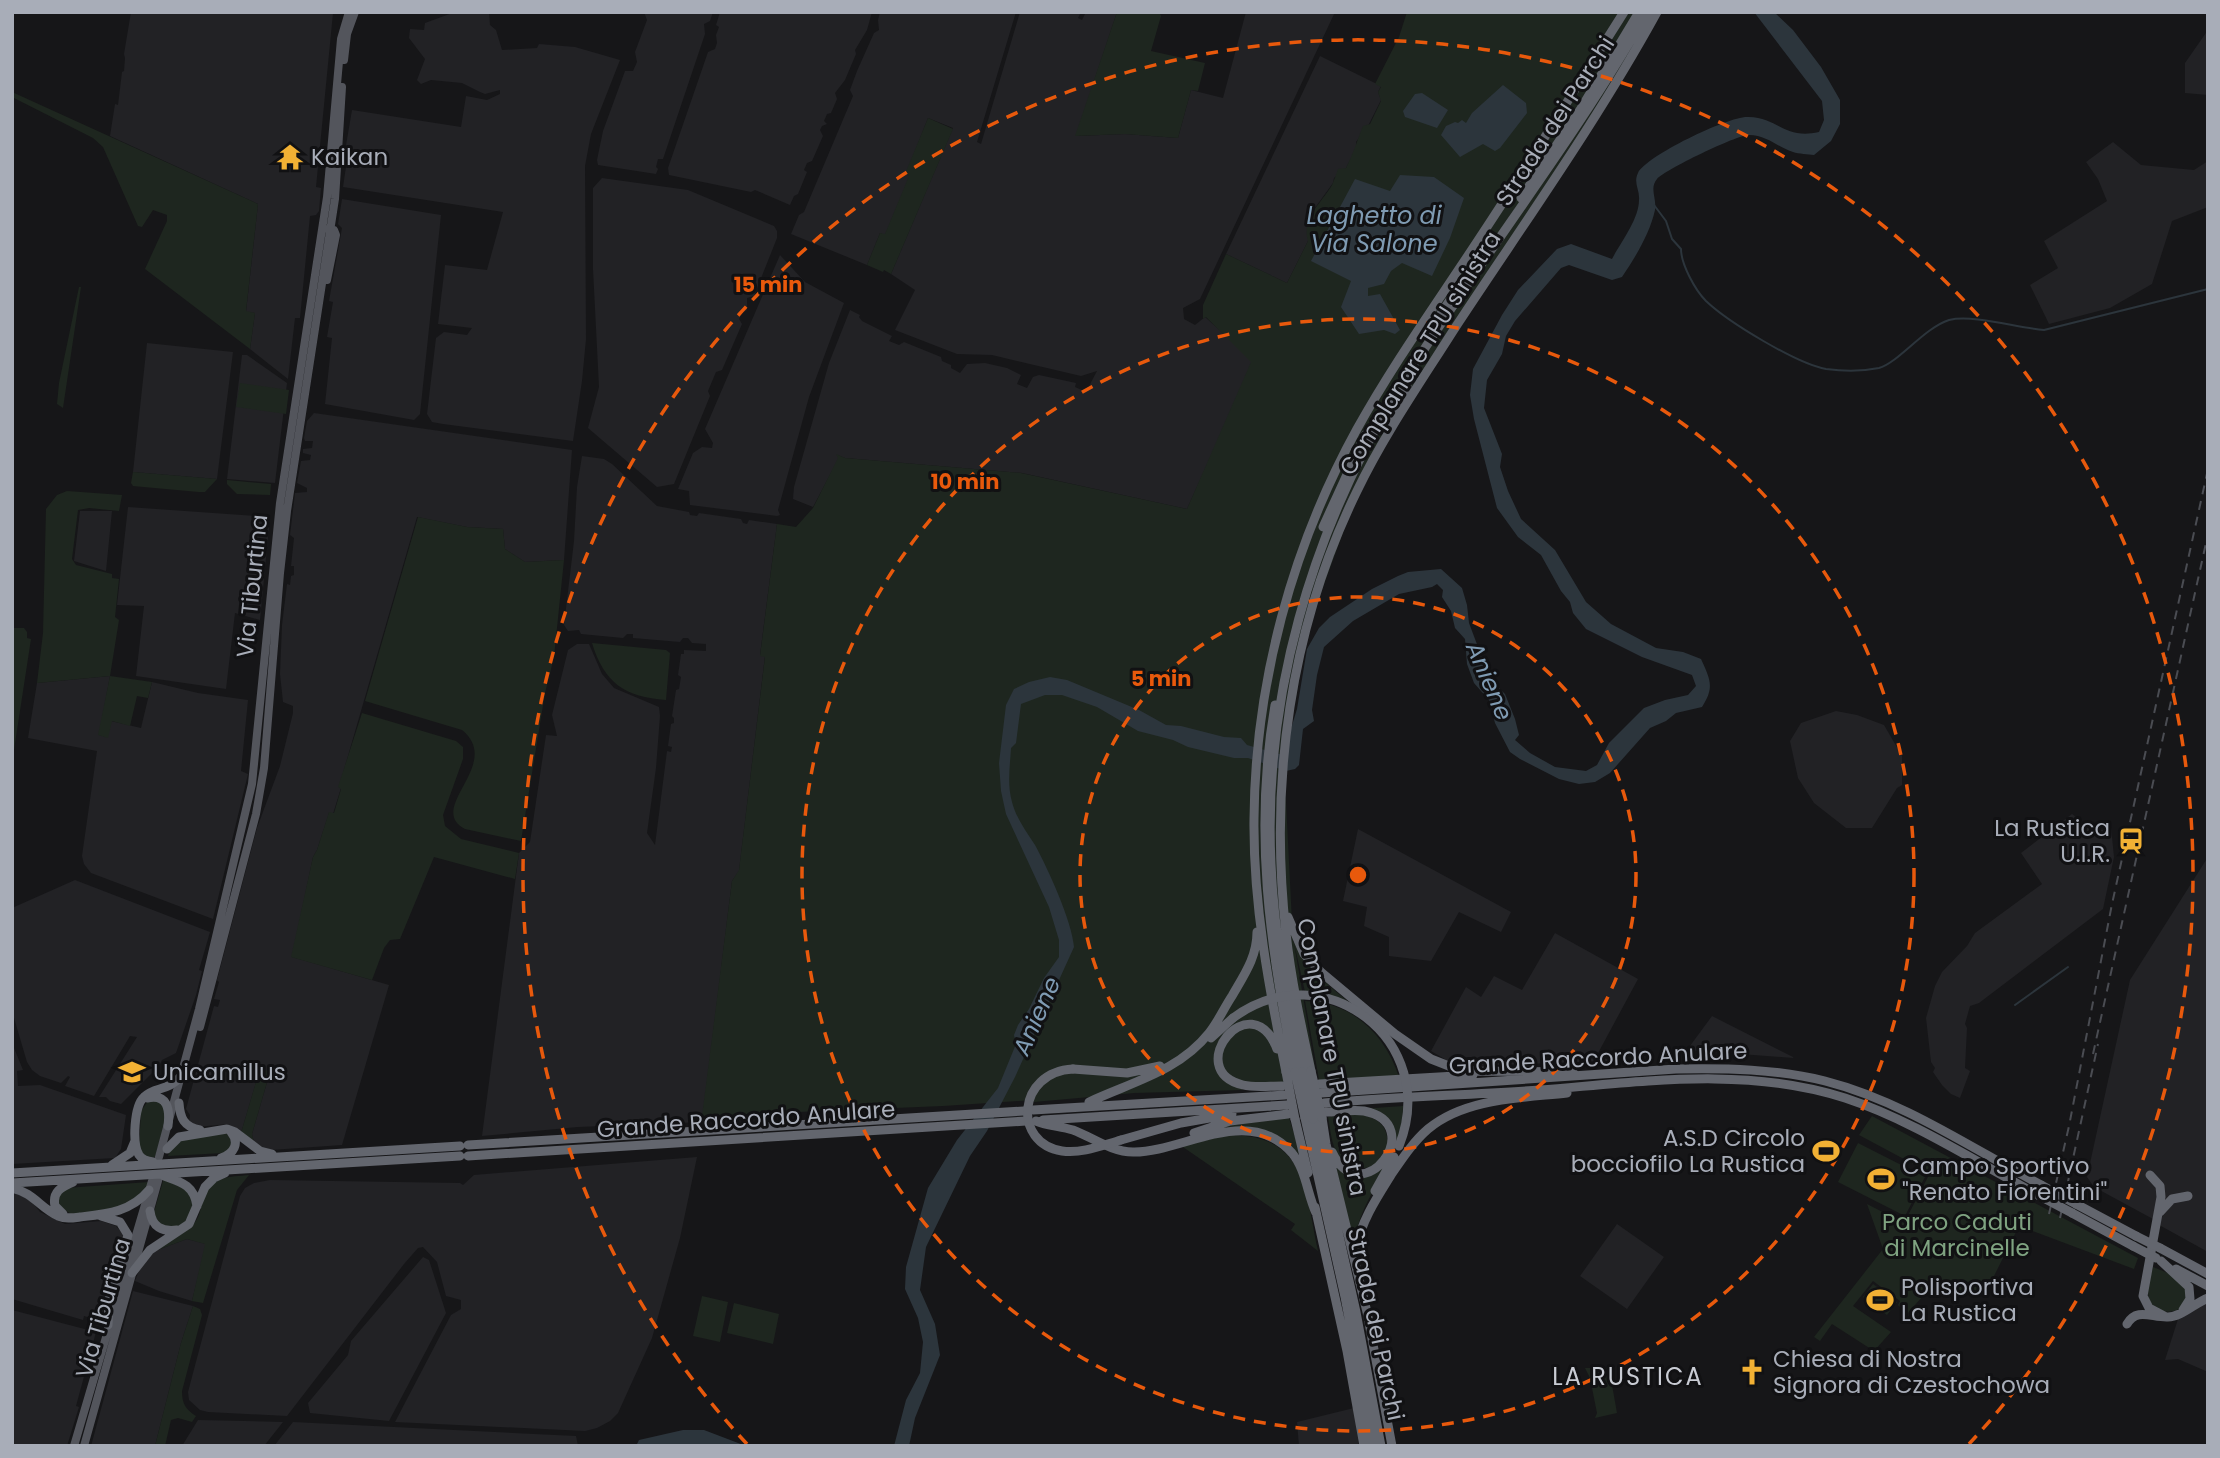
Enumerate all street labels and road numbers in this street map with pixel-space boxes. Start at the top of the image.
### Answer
street label: Strada dei Parchi [1488,30,1622,212]
street label: Complanare TPU sinistra [1332,225,1508,481]
street label: Via Tiburtina [229,513,275,659]
street label: Complanare TPU sinistra [1289,915,1375,1199]
street label: Grande Raccordo Anulare [1448,1034,1748,1082]
street label: Grande Raccordo Anulare [596,1093,896,1145]
street label: Strada dei Parchi [1340,1225,1412,1423]
street label: Via Tiburtina [68,1234,138,1382]

